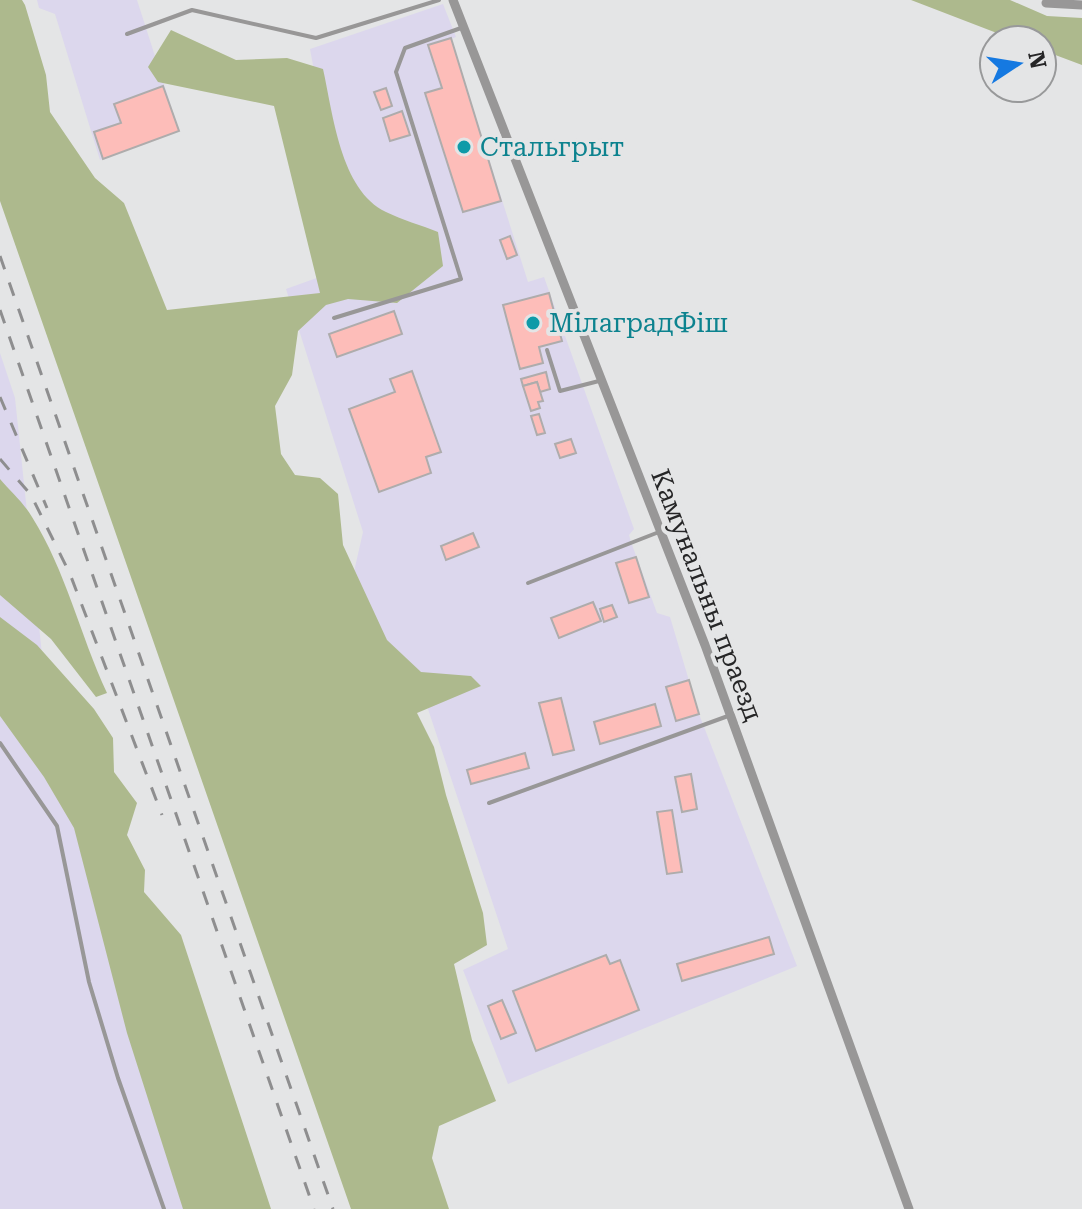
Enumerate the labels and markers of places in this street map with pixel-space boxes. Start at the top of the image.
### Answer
place label: Стальгрыт [480,132,624,162]
marker: Стальгрыт [455,138,473,156]
place label: МілаградФіш [549,308,728,338]
marker: МілаградФіш [524,314,542,332]

